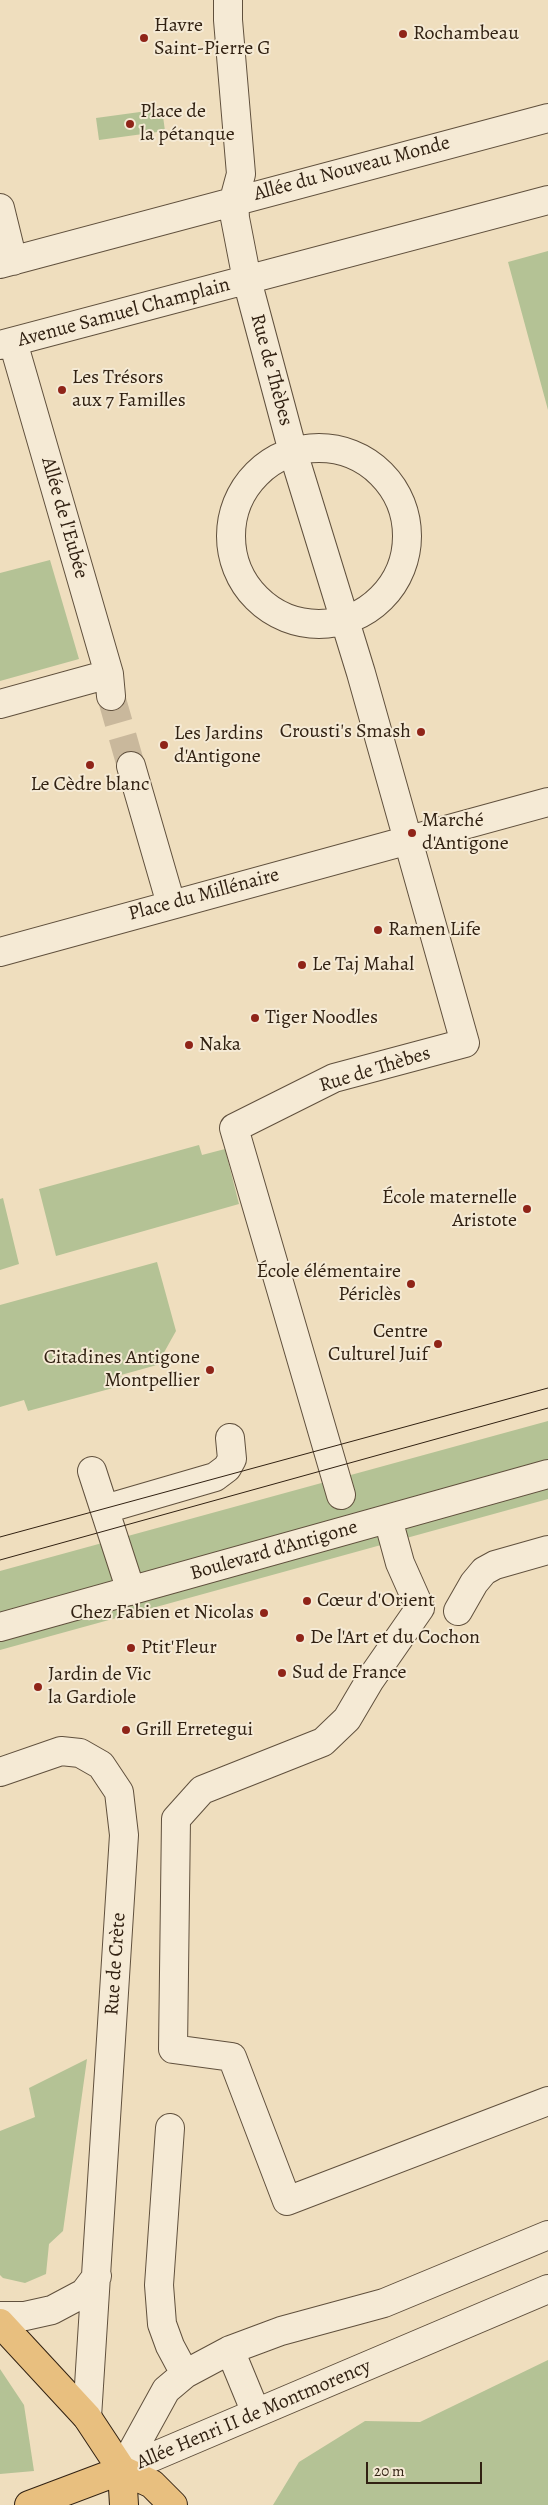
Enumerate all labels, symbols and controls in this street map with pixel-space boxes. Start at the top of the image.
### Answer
place label: Havre Saint-Pierre G [154,14,271,61]
place label: Rochambeau [413,22,519,46]
marker: Rochambeau [397,28,409,40]
marker: Havre Saint-Pierre G [138,32,150,44]
place label: Place de la pétanque [140,100,235,147]
marker: Place de la pétanque [124,118,136,130]
street label: Allée du Nouveau Monde [251,131,453,207]
street label: Avenue Samuel Champlain [15,273,233,353]
street label: Rue de Thèbes [245,311,297,429]
place label: Les Trésors aux 7 Familles [72,366,186,413]
marker: Les Trésors aux 7 Familles [56,384,68,396]
street label: Allée de l'Eubée [35,454,93,582]
place label: Crousti's Smash [280,720,411,744]
place label: Les Jardins d'Antigone [174,722,263,769]
marker: Crousti's Smash [415,726,427,738]
marker: Les Jardins d'Antigone [158,739,170,751]
marker: Le Cèdre blanc [84,759,96,771]
place label: Le Cèdre blanc [30,773,150,797]
place label: Marché d'Antigone [422,809,509,856]
marker: Marché d'Antigone [406,827,418,839]
street label: Place du Millénaire [126,863,282,927]
place label: Ramen Life [388,918,481,942]
marker: Ramen Life [372,924,384,936]
place label: Le Taj Mahal [312,953,414,977]
marker: Le Taj Mahal [296,959,308,971]
place label: Tiger Noodles [265,1006,378,1030]
marker: Tiger Noodles [249,1012,261,1024]
place label: Naka [199,1033,241,1057]
marker: Naka [183,1039,195,1051]
street label: Rue de Thèbes [317,1042,433,1098]
place label: École maternelle Aristote [382,1186,517,1233]
marker: École maternelle Aristote [521,1203,533,1215]
place label: École élémentaire Périclès [256,1260,401,1307]
marker: École élémentaire Périclès [405,1278,417,1290]
place label: Centre Culturel Juif [328,1320,428,1367]
marker: Centre Culturel Juif [432,1338,444,1350]
place label: Citadines Antigone Montpellier [44,1346,200,1393]
marker: Citadines Antigone Montpellier [204,1364,216,1376]
street label: Boulevard d'Antigone [188,1516,360,1586]
place label: Cœur d'Orient [317,1589,435,1613]
marker: Cœur d'Orient [301,1595,313,1607]
place label: Chez Fabien et Nicolas [71,1601,254,1625]
marker: Chez Fabien et Nicolas [258,1607,270,1619]
place label: De l'Art et du Cochon [310,1626,480,1650]
marker: De l'Art et du Cochon [294,1632,306,1644]
place label: Ptit'Fleur [141,1636,217,1660]
marker: Ptit'Fleur [125,1642,137,1654]
place label: Sud de France [292,1661,406,1685]
place label: Jardin de Vic la Gardiole [48,1663,151,1710]
marker: Sud de France [276,1667,288,1679]
marker: Jardin de Vic la Gardiole [32,1681,44,1693]
place label: Grill Erretegui [136,1718,253,1742]
marker: Grill Erretegui [120,1724,132,1736]
street label: Rue de Crète [100,1912,132,2016]
street label: Allée Henri II de Montmorency [133,2355,375,2475]
scale bar [368,2452,484,2484]
text: 20 m [374,2461,405,2481]

